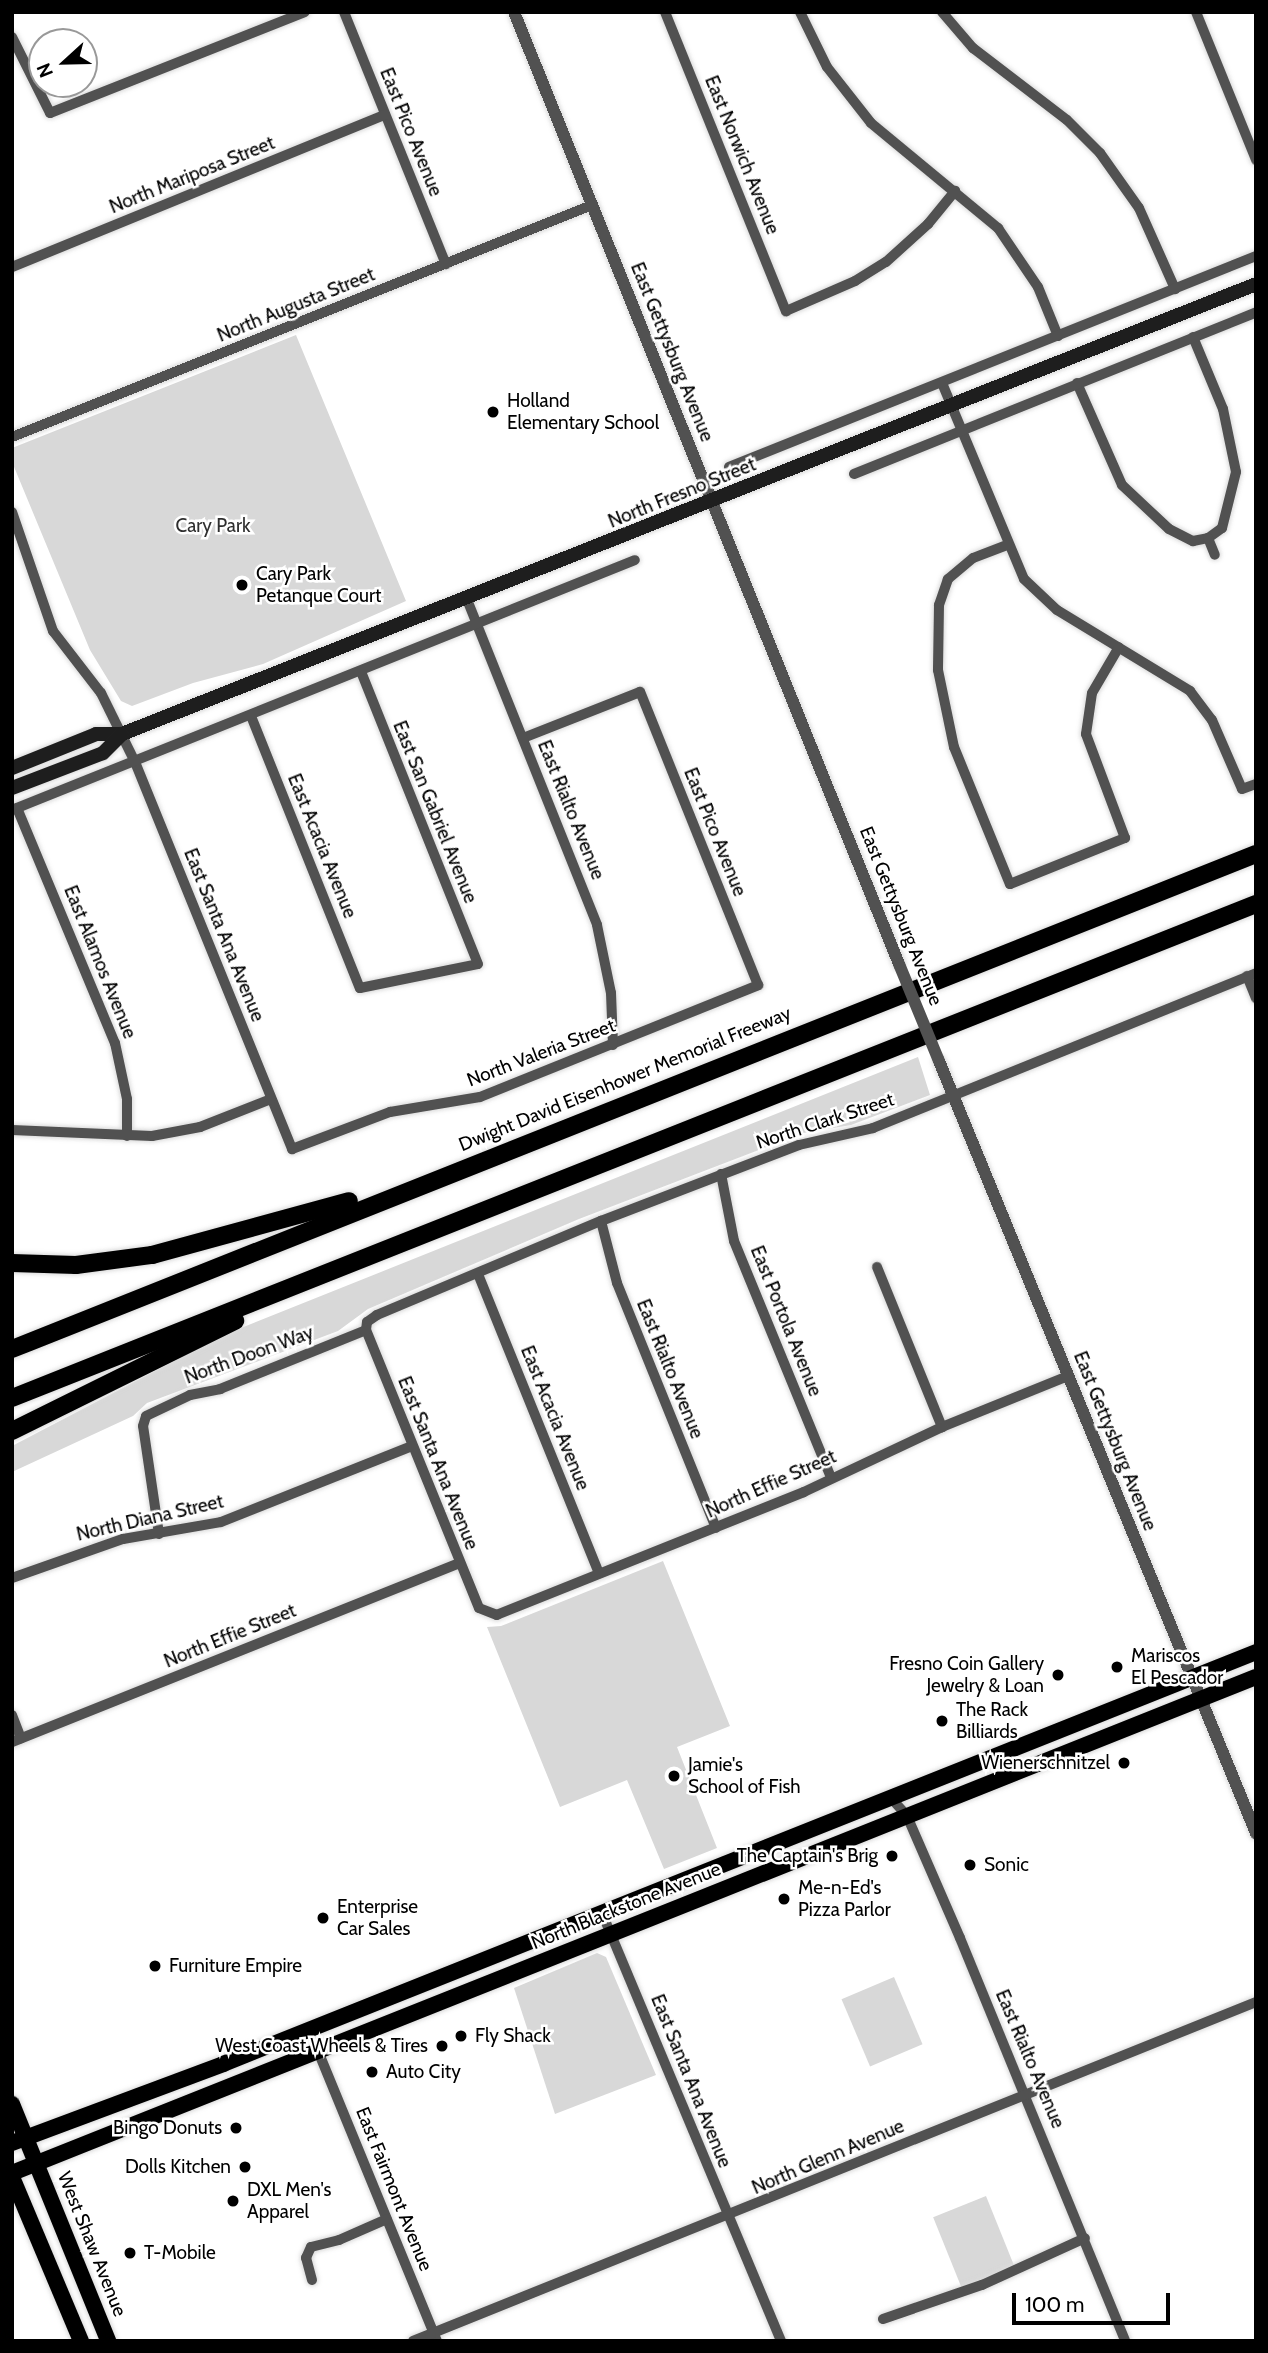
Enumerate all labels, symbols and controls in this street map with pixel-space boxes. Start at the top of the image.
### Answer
north arrow [28,28,98,98]
text: N [32,60,58,81]
street label: East Pico Avenue [375,64,447,200]
street label: East Norwich Avenue [700,72,784,238]
street label: North Mariposa Street [106,131,278,219]
street label: East Gettysburg Avenue [626,259,718,445]
street label: North Augusta Street [214,263,378,347]
place label: Holland Elementary School [507,390,659,434]
marker: Holland Elementary School [485,404,501,420]
street label: North Fresno Street [605,453,759,533]
park label: Cary Park [176,515,250,537]
place label: Cary Park Petanque Court [256,563,381,607]
marker: Cary Park Petanque Court [234,577,250,593]
street label: East San Gabriel Avenue [388,718,482,906]
street label: East Rialto Avenue [533,737,609,883]
street label: East Pico Avenue [679,764,751,900]
street label: East Acacia Avenue [283,770,361,922]
street label: East Gettysburg Avenue [855,823,947,1009]
street label: East Santa Ana Avenue [179,845,269,1025]
street label: East Alamos Avenue [59,882,141,1042]
street label: Dwight David Eisenhower Memorial Freeway [456,1002,794,1156]
street label: North Valeria Street [464,1014,618,1092]
street label: North Clark Street [753,1088,897,1154]
street label: East Portola Avenue [745,1242,827,1400]
street label: East Rialto Avenue [632,1296,708,1442]
street label: North Doon Way [181,1321,317,1389]
street label: East Acacia Avenue [516,1342,594,1494]
street label: East Gettysburg Avenue [1069,1348,1161,1534]
street label: East Santa Ana Avenue [393,1373,483,1553]
street label: North Effie Street [702,1445,840,1523]
street label: North Diana Street [74,1490,226,1546]
street label: North Effie Street [161,1599,299,1673]
place label: Mariscos El Pescador [1131,1645,1223,1689]
place label: Fresno Coin Gallery Jewelry & Loan [889,1653,1044,1697]
marker: Mariscos El Pescador [1109,1659,1125,1675]
marker: Fresno Coin Gallery Jewelry & Loan [1050,1667,1066,1683]
place label: The Rack Billiards [956,1699,1028,1743]
marker: The Rack Billiards [934,1713,950,1729]
place label: Wienerschnitzel [981,1752,1110,1774]
place label: Jamie's School of Fish [688,1754,801,1798]
marker: Wienerschnitzel [1116,1755,1132,1771]
marker: Jamie's School of Fish [666,1768,682,1784]
place label: The Captain's Brig [737,1845,878,1867]
marker: The Captain's Brig [884,1848,900,1864]
place label: Sonic [984,1854,1029,1876]
marker: Sonic [962,1857,978,1873]
street label: North Blackstone Avenue [528,1858,724,1954]
place label: Me-n-Ed's Pizza Parlor [798,1877,891,1921]
marker: Me-n-Ed's Pizza Parlor [776,1891,792,1907]
place label: Enterprise Car Sales [337,1896,418,1940]
marker: Enterprise Car Sales [315,1910,331,1926]
place label: Furniture Empire [169,1955,302,1977]
marker: Furniture Empire [147,1958,163,1974]
street label: East Rialto Avenue [991,1986,1069,2132]
street label: East Santa Ana Avenue [646,1991,736,2171]
place label: Fly Shack [475,2025,551,2047]
marker: Fly Shack [453,2028,469,2044]
place label: West Coast Wheels & Tires [215,2035,428,2057]
marker: West Coast Wheels & Tires [434,2038,450,2054]
place label: Auto City [386,2061,461,2083]
marker: Auto City [364,2064,380,2080]
street label: East Fairmont Avenue [351,2104,437,2274]
street label: North Glenn Avenue [748,2115,908,2199]
place label: Bingo Donuts [113,2117,222,2139]
marker: Bingo Donuts [228,2120,244,2136]
place label: Dolls Kitchen [125,2156,231,2178]
marker: Dolls Kitchen [237,2159,253,2175]
street label: West Shaw Avenue [53,2168,131,2320]
place label: DXL Men's Apparel [247,2179,331,2223]
marker: DXL Men's Apparel [225,2193,241,2209]
place label: T-Mobile [144,2242,216,2264]
marker: T-Mobile [122,2245,138,2261]
scale bar [1016,2280,1174,2324]
text: 100 m [1025,2292,1084,2317]

